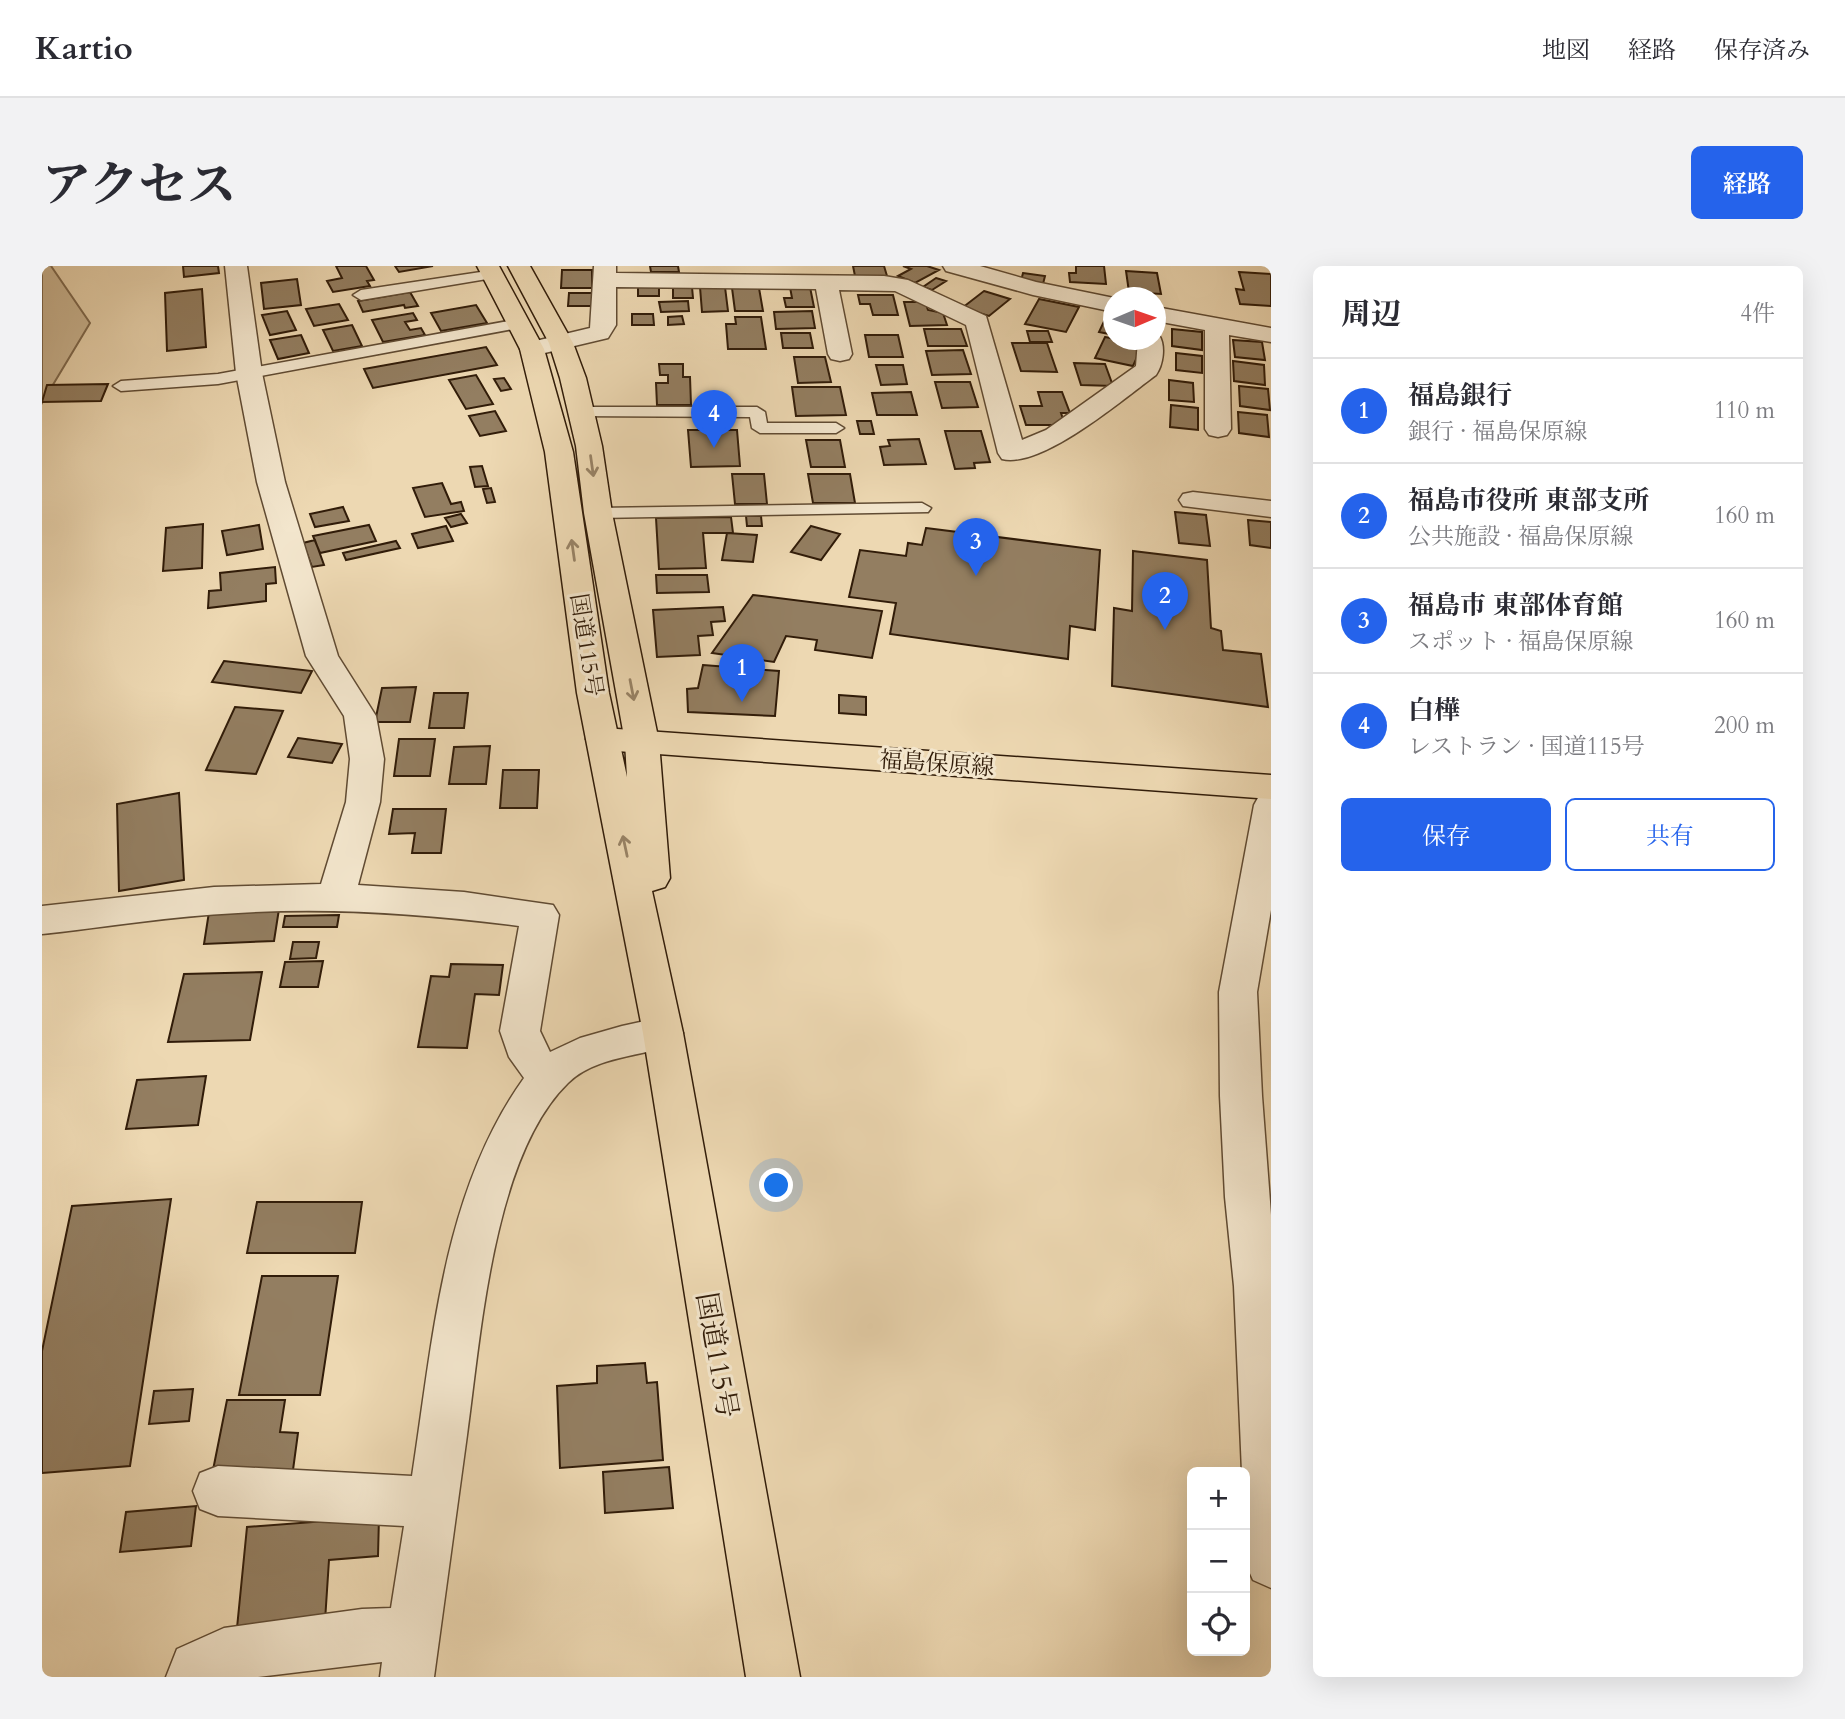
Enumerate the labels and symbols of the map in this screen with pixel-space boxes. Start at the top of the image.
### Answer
north arrow [1103,287,1166,350]
pin: 4 [691,390,737,448]
one-way arrow [586,455,599,477]
pin: 3 [953,518,999,576]
one-way arrow [566,539,579,562]
pin: 2 [1142,572,1188,630]
street label: 国道115号 [563,591,610,699]
pin: 1 [719,644,765,702]
one-way arrow [626,678,640,701]
street label: 福島保原線 [879,744,995,783]
one-way arrow [618,835,632,858]
your location [759,1168,793,1202]
street label: 国道115号 [687,1289,747,1421]

